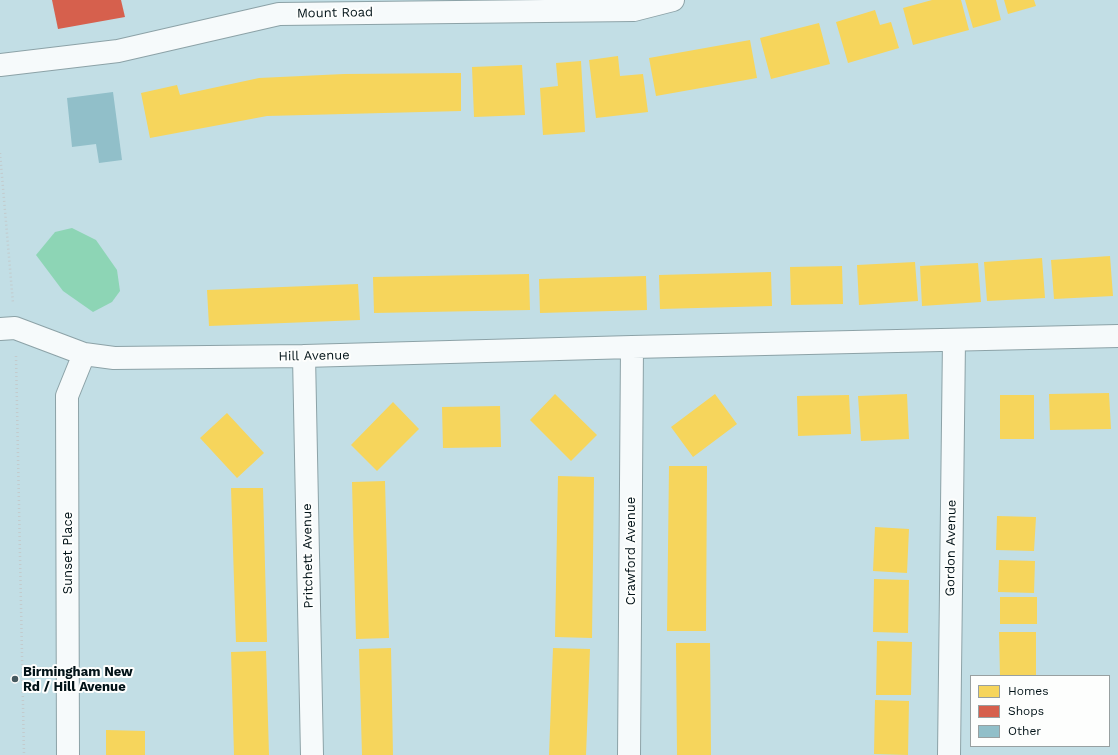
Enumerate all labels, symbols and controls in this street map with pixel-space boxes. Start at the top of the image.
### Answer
street label: Mount Road [297,5,373,21]
street label: Hill Avenue [278,348,350,364]
street label: Crawford Avenue [623,497,639,605]
street label: Gordon Avenue [942,500,960,596]
street label: Pritchett Avenue [299,503,317,609]
street label: Sunset Place [60,512,76,594]
place label: Birmingham New Rd / Hill Avenue [23,664,133,695]
marker: Birmingham New Rd / Hill Avenue [10,674,20,684]
legend [970,675,1110,747]
text: Homes [1008,684,1049,698]
text: Shops [1008,704,1044,718]
text: Other [1008,724,1041,738]

